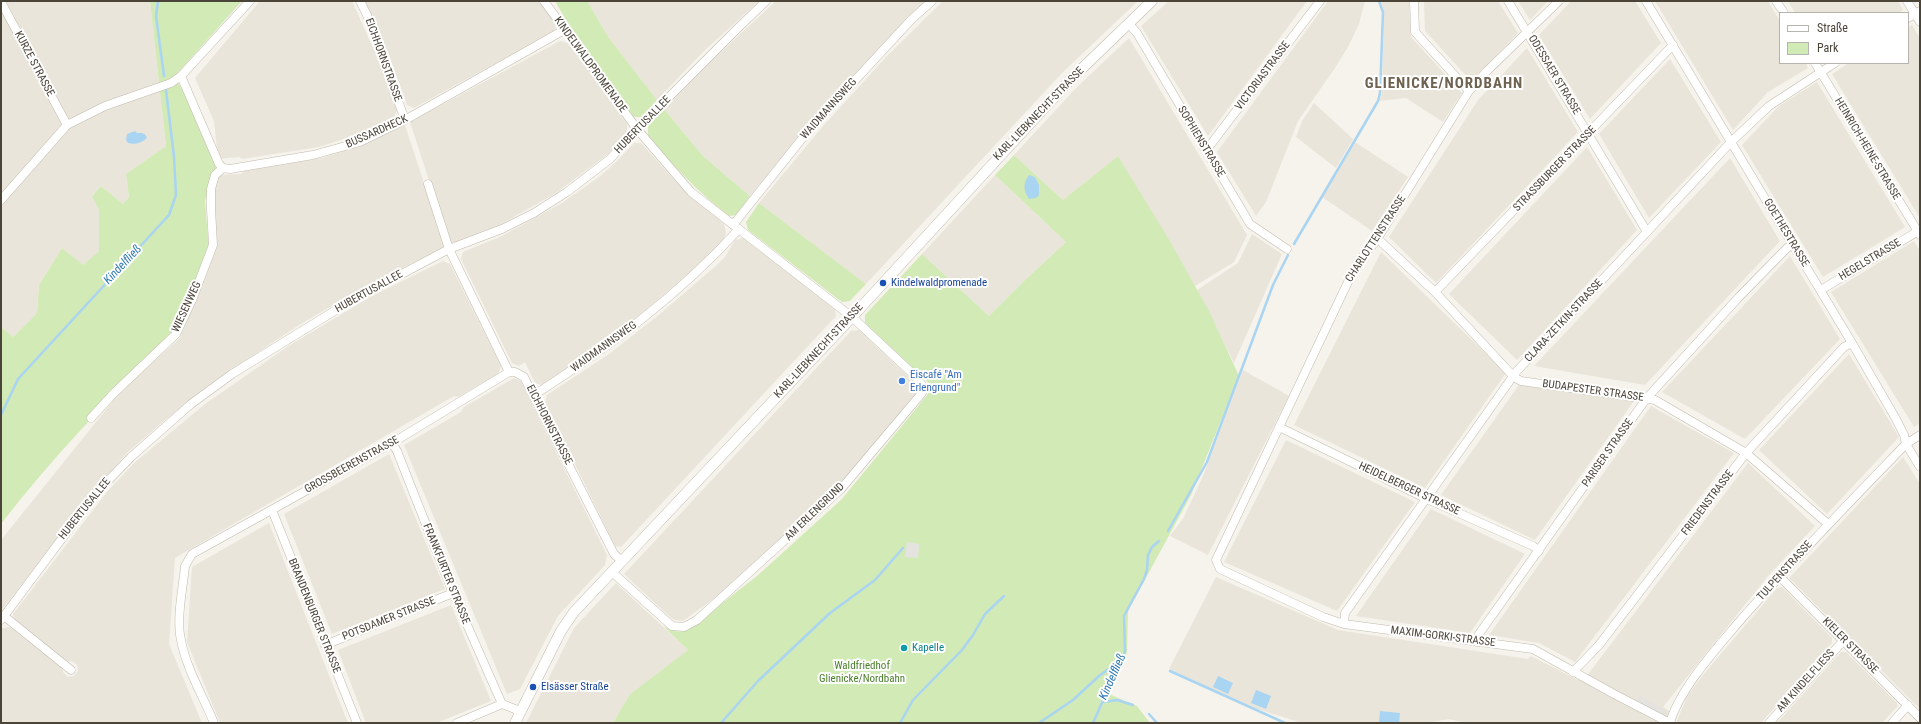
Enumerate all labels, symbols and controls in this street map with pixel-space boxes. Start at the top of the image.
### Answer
legend [1779,12,1909,64]
street label: KINDELWALDPROMENADE [551,15,629,115]
street label: EICHHORNSTRASSE [362,16,404,104]
text: Straße [1817,21,1848,35]
street label: KURZE STRASSE [11,29,57,99]
street label: ODESSAER STRASSE [1525,33,1583,117]
street label: VICTORIASTRASSE [1233,39,1293,113]
text: Park [1817,41,1838,55]
street label: KARL-LIEBKNECHT-STRASSE [991,65,1087,163]
district label: GLIENICKE/NORDBAHN [1365,75,1523,93]
street label: WAIDMANNSWEG [798,76,860,142]
street label: HUBERTUSALLEE [612,93,674,157]
street label: HEINRICH-HEINE-STRASSE [1831,96,1903,202]
street label: SOPHIENSTRASSE [1175,104,1227,180]
street label: BUSSARDHECK [344,112,410,152]
street label: STRASSBURGER STRASSE [1511,123,1599,215]
street label: CHARLOTTENSTRASSE [1343,193,1409,285]
street label: GOETHESTRASSE [1760,197,1812,269]
street label: HEGELSTRASSE [1837,236,1903,284]
water label: Kindelfließ [101,242,145,288]
street label: HUBERTUSALLEE [333,268,405,316]
place label: Kindelwaldpromenade [891,276,987,290]
street label: CLARA-ZETKIN-STRASSE [1522,277,1606,365]
marker: Kindelwaldpromenade [878,278,888,288]
street label: WIESENWEG [169,279,205,335]
street label: KARL-LIEBKNECHT-STRASSE [772,301,866,401]
street label: WAIDMANNSWEG [569,319,639,375]
place label: Eiscafé "Am Erlengrund" [910,368,962,394]
marker: Eiscafé "Am Erlengrund" [897,376,907,386]
street label: BUDAPESTER STRASSE [1542,377,1644,405]
street label: EICHHORNSTRASSE [523,383,575,467]
street label: PARISER STRASSE [1580,416,1636,490]
street label: GROSSBEERENSTRASSE [302,434,402,496]
street label: HEIDELBERGER STRASSE [1356,460,1462,518]
street label: FRIEDENSTRASSE [1679,468,1737,538]
street label: HUBERTUSALLEE [56,476,114,542]
street label: AM ERLENGRUND [783,480,847,544]
street label: FRANKFURTER STRASSE [420,522,472,626]
street label: TULPENSTRASSE [1755,538,1815,604]
street label: BRANDENBURGER STRASSE [285,557,343,675]
street label: POTSDAMER STRASSE [341,594,437,644]
street label: KIELER STRASSE [1819,615,1881,677]
street label: MAXIM-GORKI-STRASSE [1390,624,1496,650]
place label: Kapelle [912,641,944,655]
marker: Kapelle [899,643,909,653]
street label: AM KINDELFLIESS [1774,647,1838,715]
water label: Kindelfließ [1097,652,1129,702]
park label: Waldfriedhof Glienicke/Nordbahn [819,659,905,685]
place label: Elsässer Straße [541,680,609,694]
marker: Elsässer Straße [528,682,538,692]

